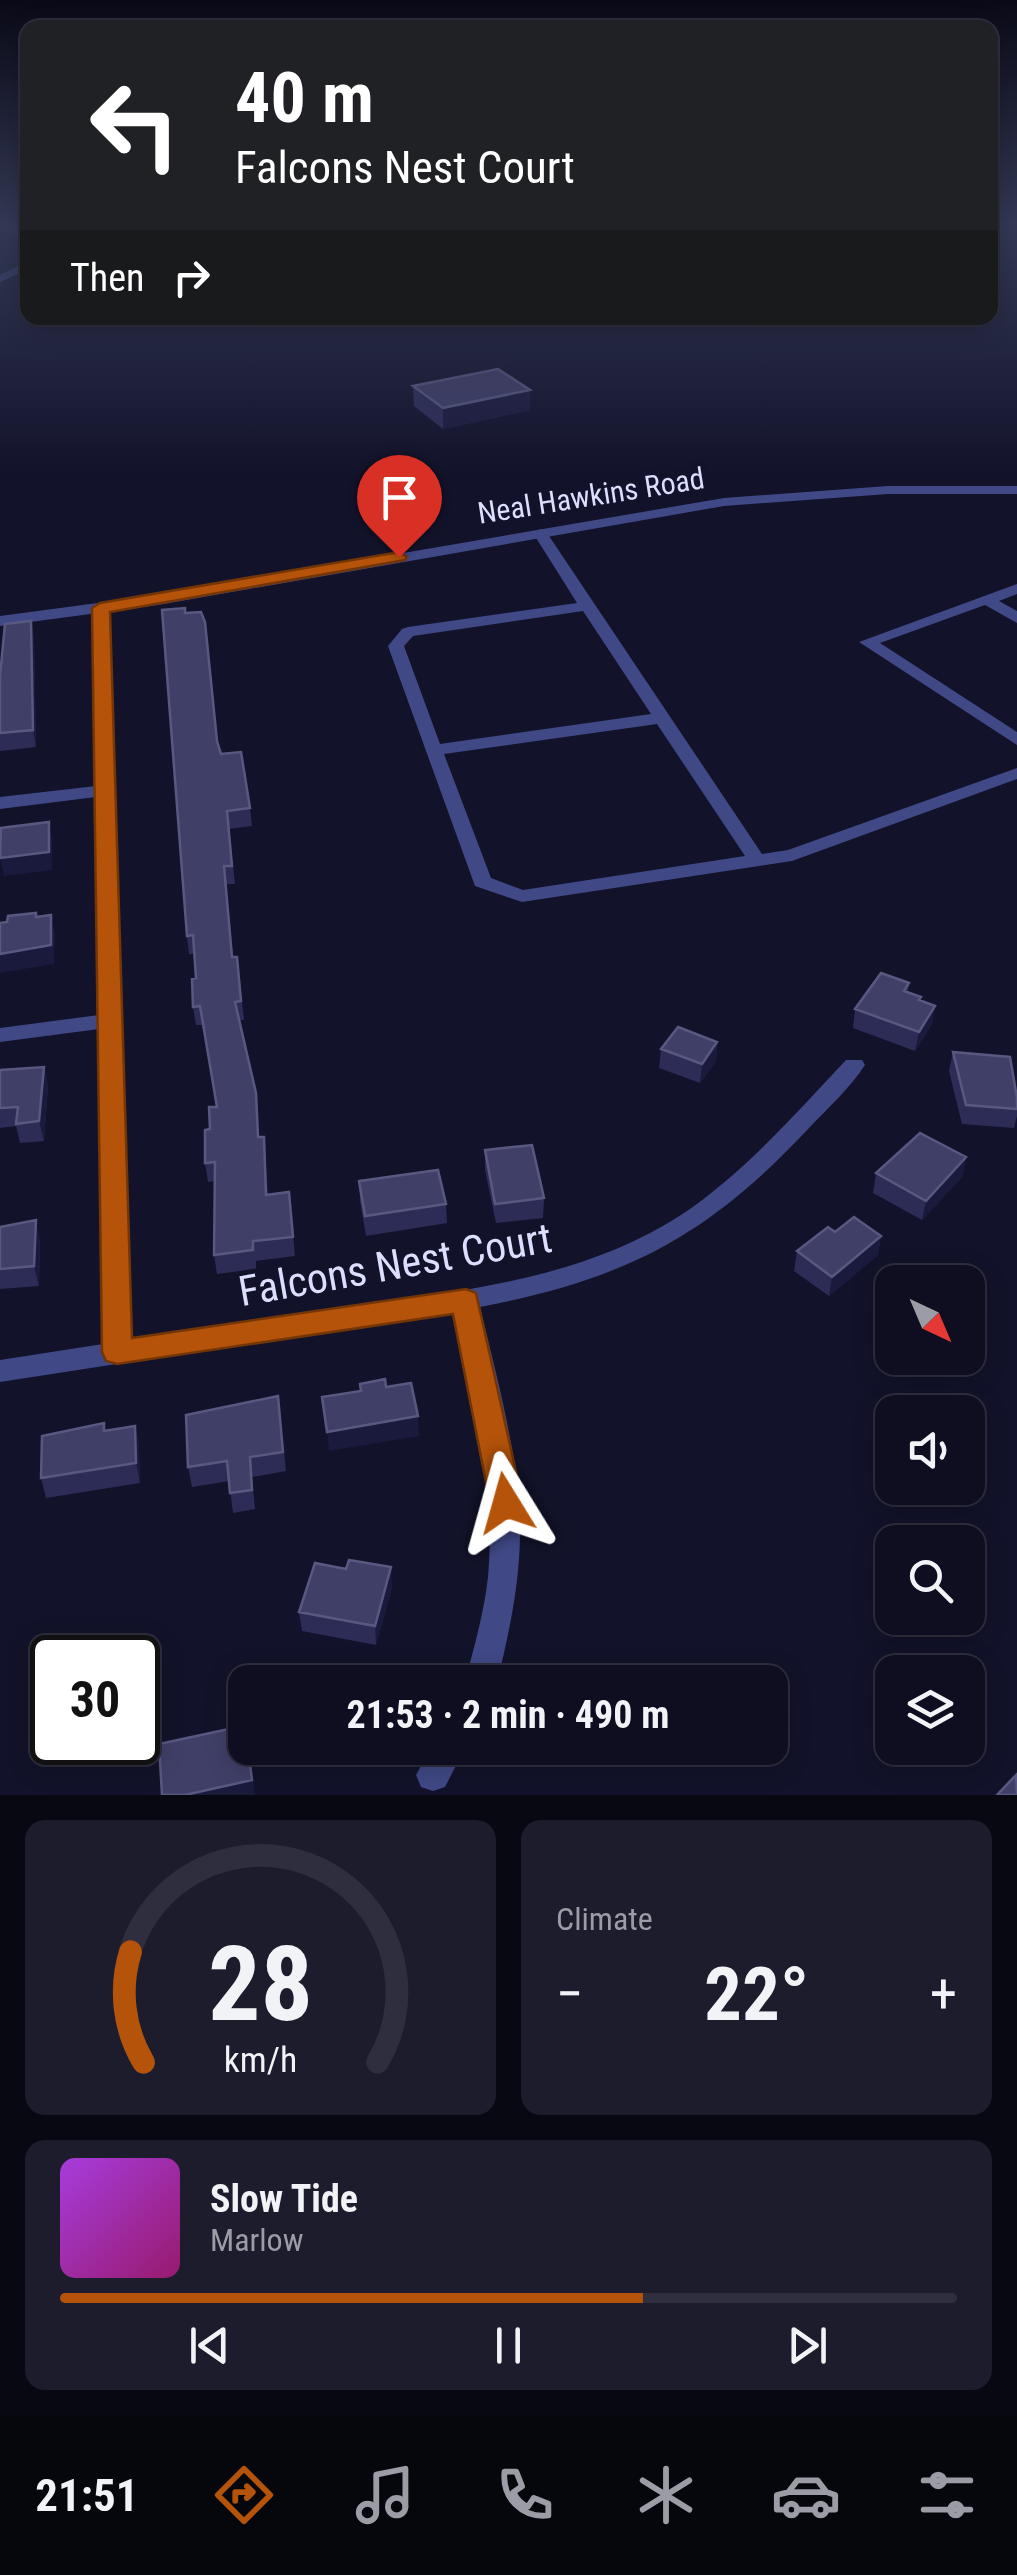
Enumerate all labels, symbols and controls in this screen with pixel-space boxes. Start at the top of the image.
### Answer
text: 40 m [235,57,374,139]
icon: left [70,60,200,190]
text: Falcons Nest Court [235,141,575,194]
icon: right [164,250,219,305]
text: Then [70,256,144,300]
pin [357,455,442,558]
street label: Neal Hawkins Road [475,460,707,531]
icon: arrive [372,470,427,525]
street label: Falcons Nest Court [235,1213,556,1316]
north arrow [875,1265,985,1375]
map controls [875,1265,985,1765]
button: sound [875,1395,985,1505]
position arrow [454,1451,558,1555]
button: search [875,1525,985,1635]
speed limit sign: 30 [30,1635,160,1765]
button: layers [875,1655,985,1765]
text: 21:53 · 2 min · 490 m [347,1693,669,1737]
text: Climate [556,1900,653,1938]
text: 28 [208,1924,313,2045]
text: 22° [704,1950,809,2038]
text: − [556,1962,584,2026]
text: + [930,1962,957,2026]
text: km/h [224,2039,297,2081]
text: Slow Tide [210,2177,358,2221]
text: Marlow [210,2221,303,2259]
icon: previous [182,2318,237,2373]
icon: pause [481,2318,536,2373]
icon: next [780,2318,835,2373]
icon: directions [209,2460,279,2530]
icon: music [350,2460,420,2530]
icon: phone [490,2460,560,2530]
icon: climate [631,2460,701,2530]
icon: car [771,2460,841,2530]
icon: filters [912,2460,982,2530]
text: 21:51 [35,2469,139,2522]

